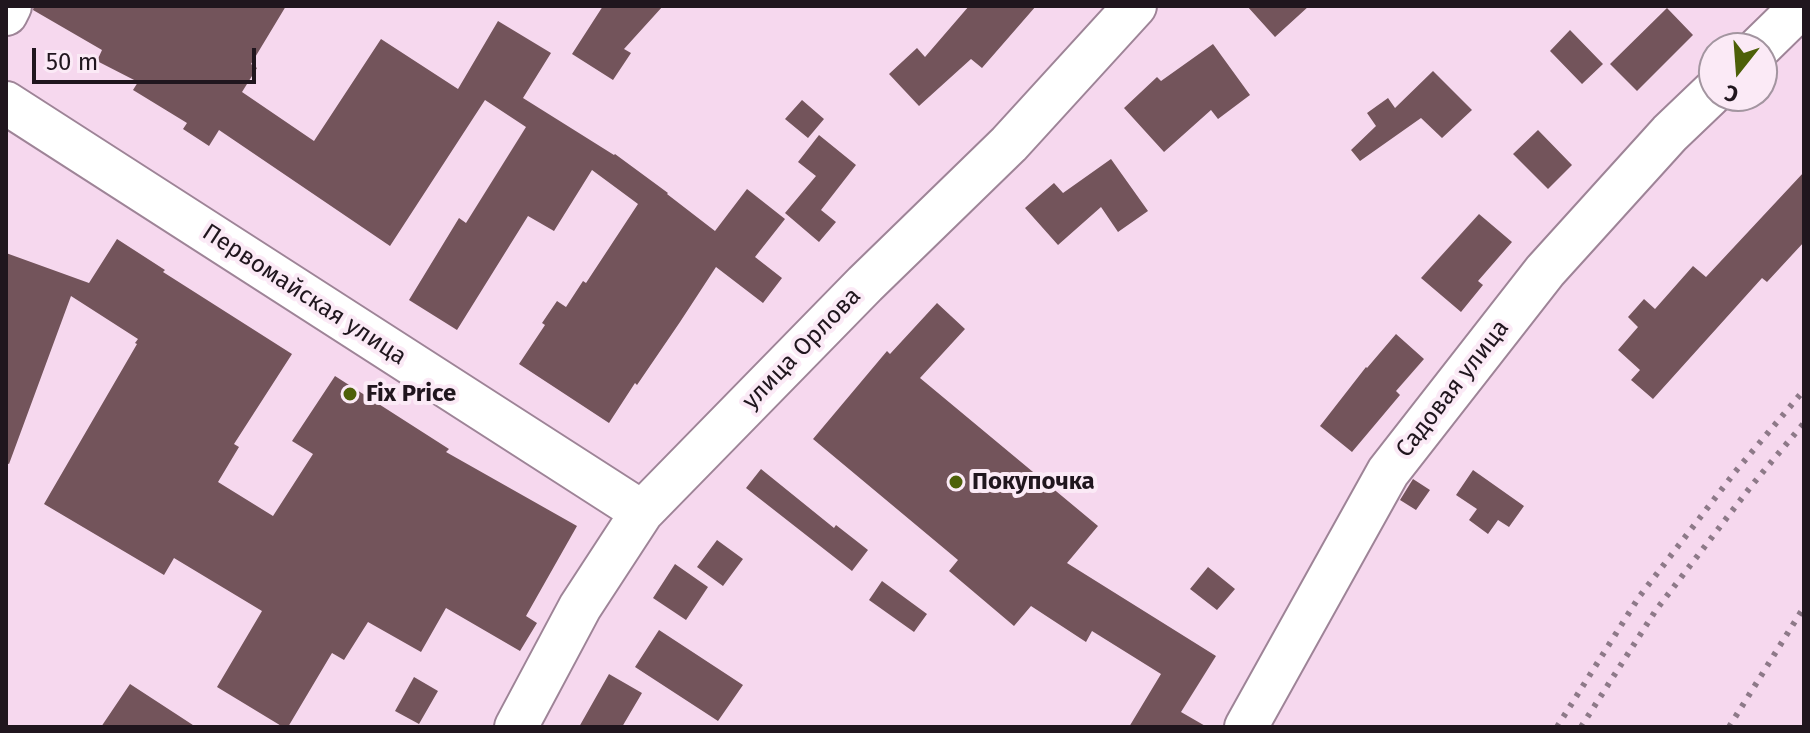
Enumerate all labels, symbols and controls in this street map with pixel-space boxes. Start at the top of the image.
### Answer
scale bar [36,32,260,82]
north arrow [1698,32,1778,112]
text: 50 m [46,48,98,76]
text: С [1721,79,1741,108]
street label: Первомайская улица [197,218,411,372]
street label: улица Орлова [737,282,867,416]
street label: Садовая улица [1390,315,1516,463]
place label: Fix Price [366,380,456,408]
marker: Fix Price [341,385,359,403]
place label: Покупочка [972,468,1095,496]
marker: Покупочка [947,473,965,491]

